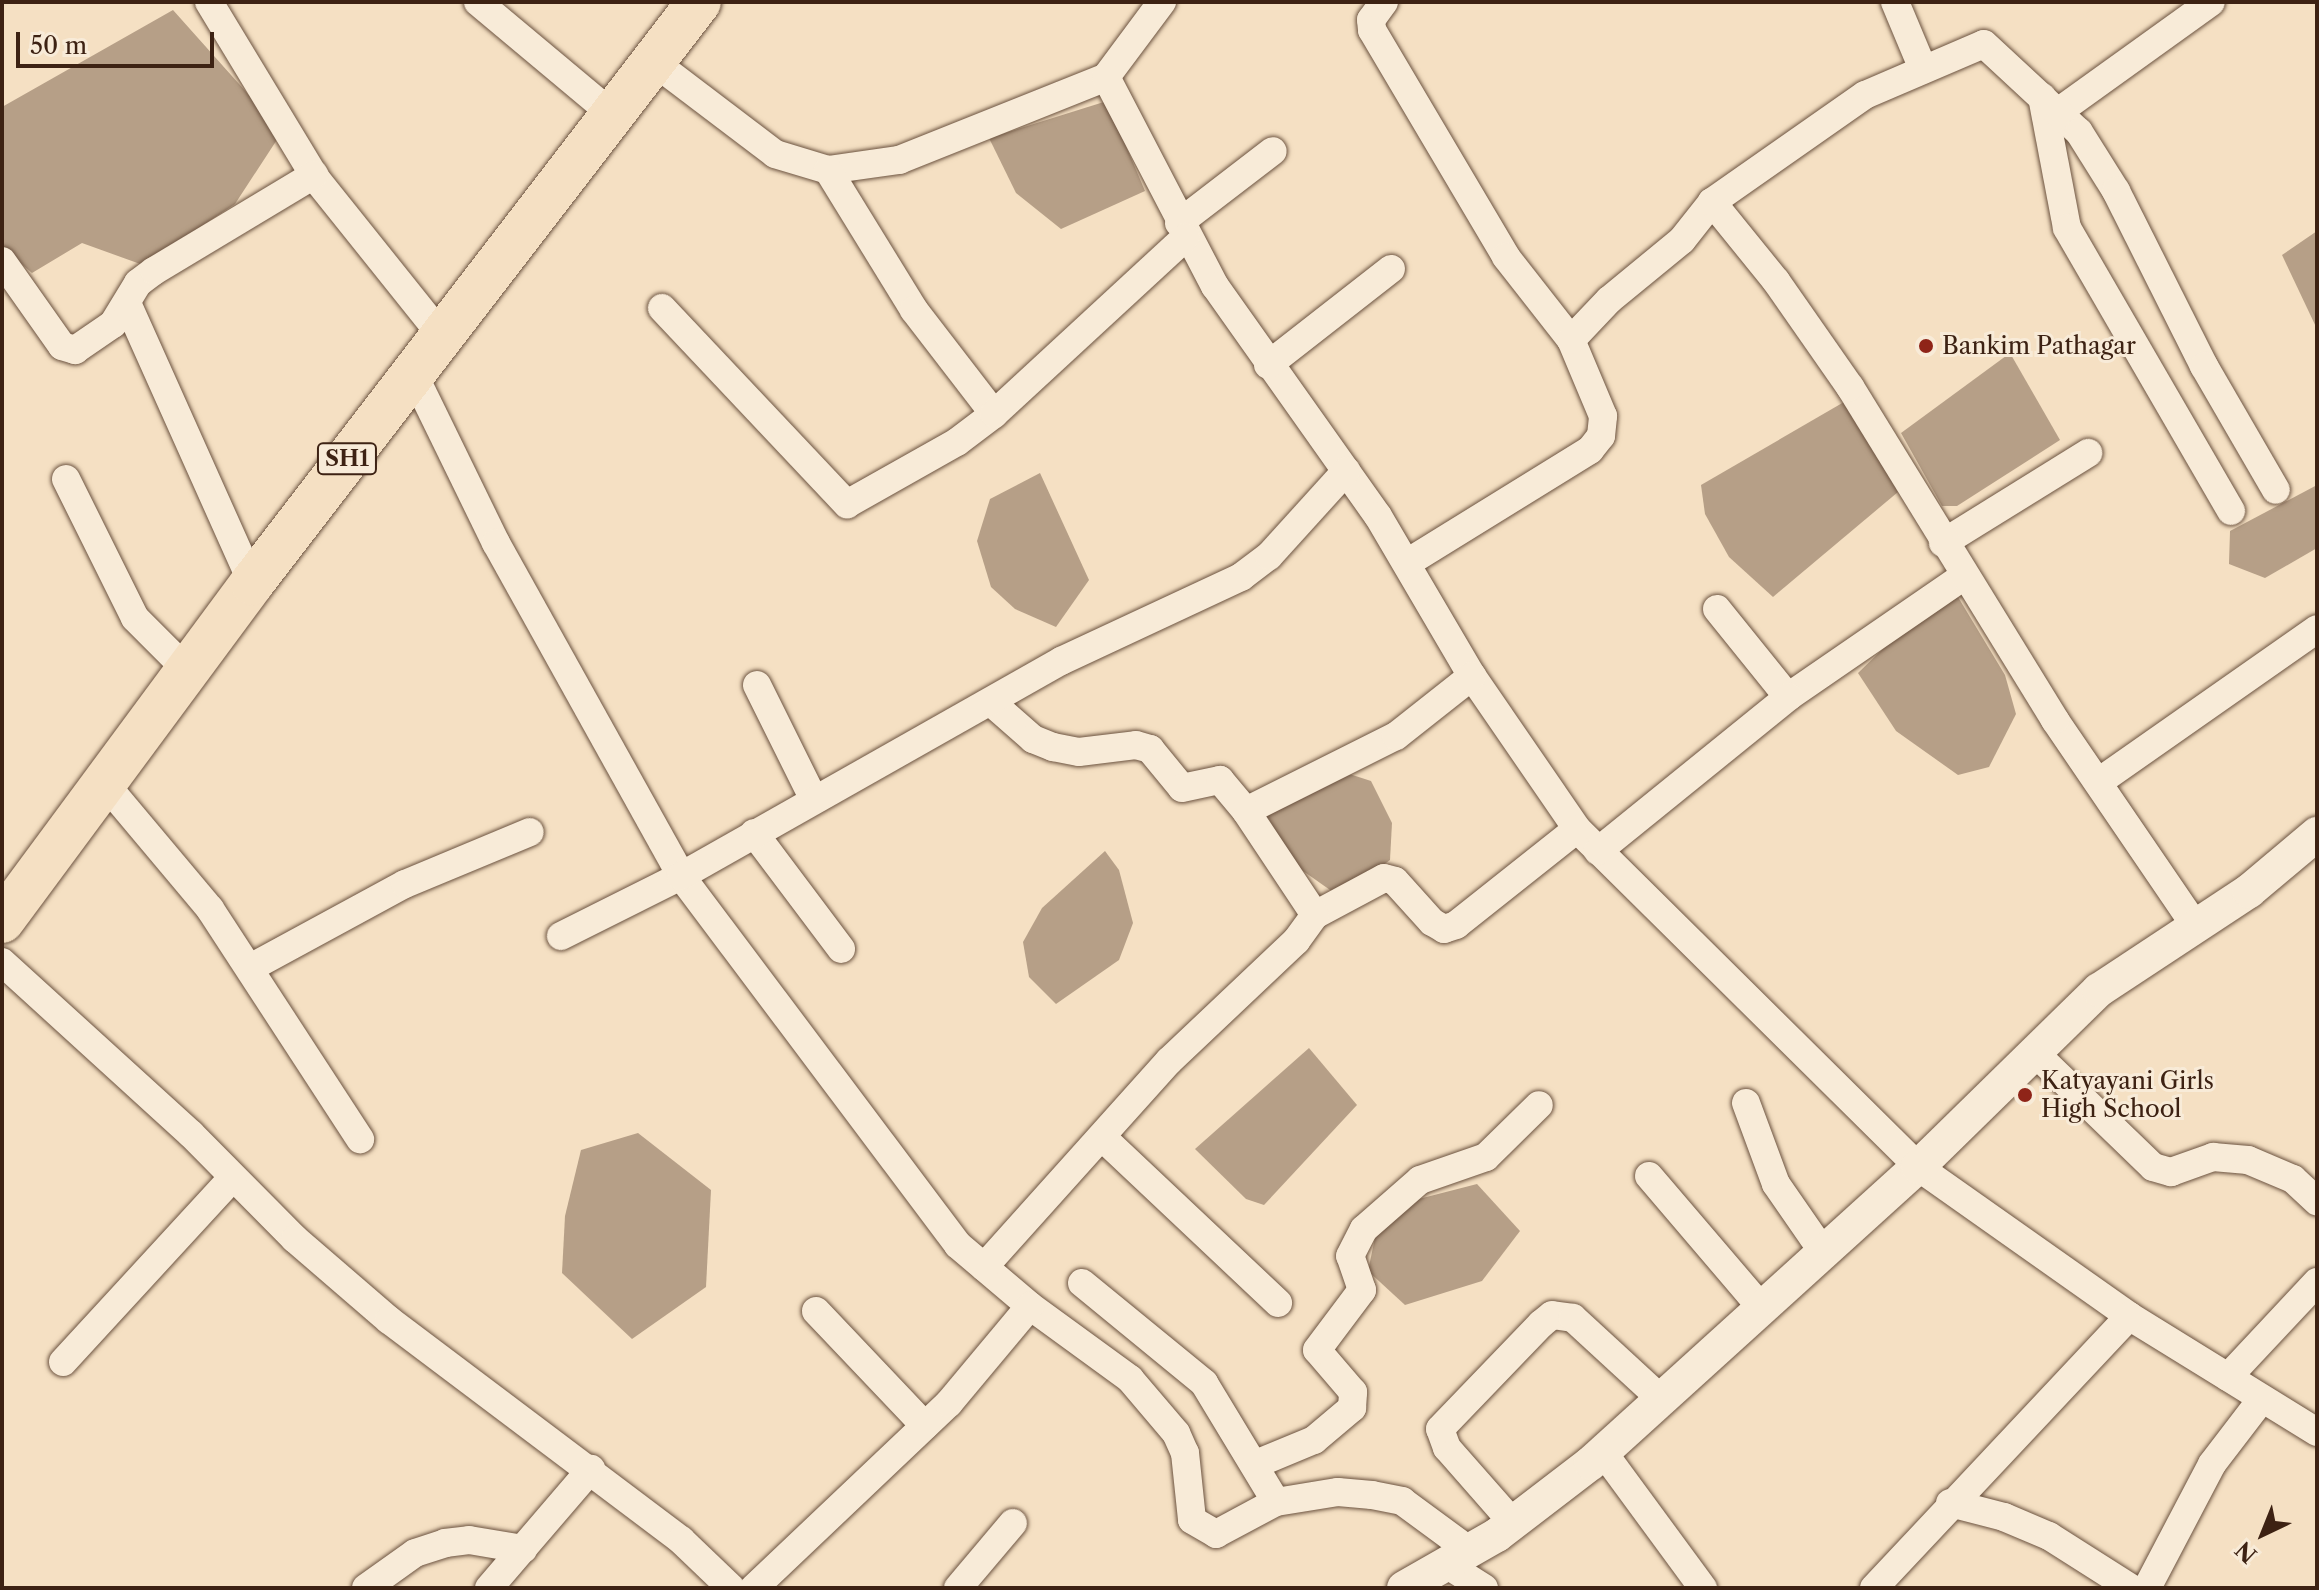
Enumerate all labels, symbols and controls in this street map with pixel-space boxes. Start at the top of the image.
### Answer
scale bar [20,16,218,66]
text: 50 m [30,31,87,60]
place label: Bankim Pathagar [1942,332,2136,360]
marker: Bankim Pathagar [1917,337,1935,355]
road number: SH1 [315,441,379,477]
place label: Katyayani Girls High School [2041,1067,2214,1123]
marker: Katyayani Girls High School [2016,1086,2034,1104]
north arrow [2223,1494,2303,1574]
text: N [2230,1536,2262,1568]

